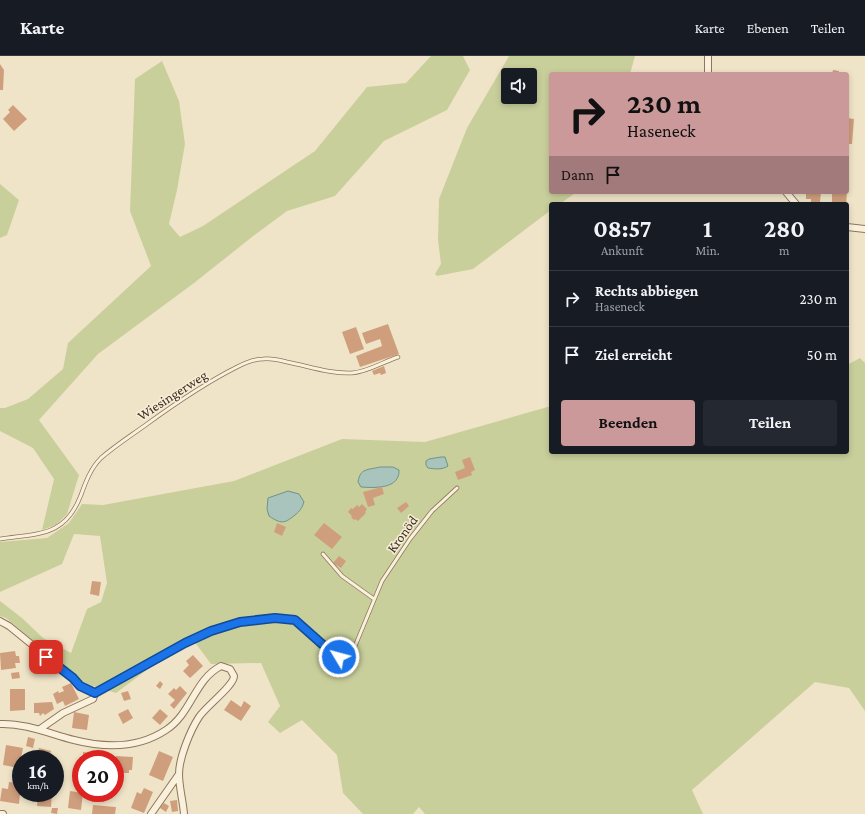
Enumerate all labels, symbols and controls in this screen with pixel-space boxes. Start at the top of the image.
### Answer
text: Karte [20,17,64,38]
text: Karte [695,20,725,36]
text: Ebenen [747,20,789,36]
text: Teilen [811,20,845,36]
map controls [501,68,537,104]
button: sound [501,68,537,104]
icon: right [561,88,613,140]
text: 230 m [627,88,701,119]
text: Haseneck [627,121,696,141]
icon: arrive [602,164,624,186]
text: Dann [561,167,594,183]
text: 08:57 [593,215,651,242]
text: 1 [703,215,712,242]
text: 280 [764,215,805,242]
text: Ankunft [601,243,644,258]
text: Min. [696,243,720,258]
text: m [779,243,790,258]
text: Rechts abbiegen [595,283,698,299]
icon: right [561,288,583,310]
text: 230 m [799,291,837,307]
text: Haseneck [595,299,645,314]
icon: arrive [561,344,583,366]
text: Ziel erreicht [595,347,672,363]
text: 50 m [807,347,837,363]
street label: Wiesingerweg [134,366,210,424]
button: Beenden [561,400,695,446]
button: Teilen [703,400,837,446]
street label: Kronöd [383,512,421,555]
position arrow [318,636,360,678]
pin [29,640,63,674]
icon: arrive [35,646,57,668]
speed limit sign: 20 [72,750,124,802]
text: 16 [29,760,47,782]
text: km/h [27,780,49,791]

